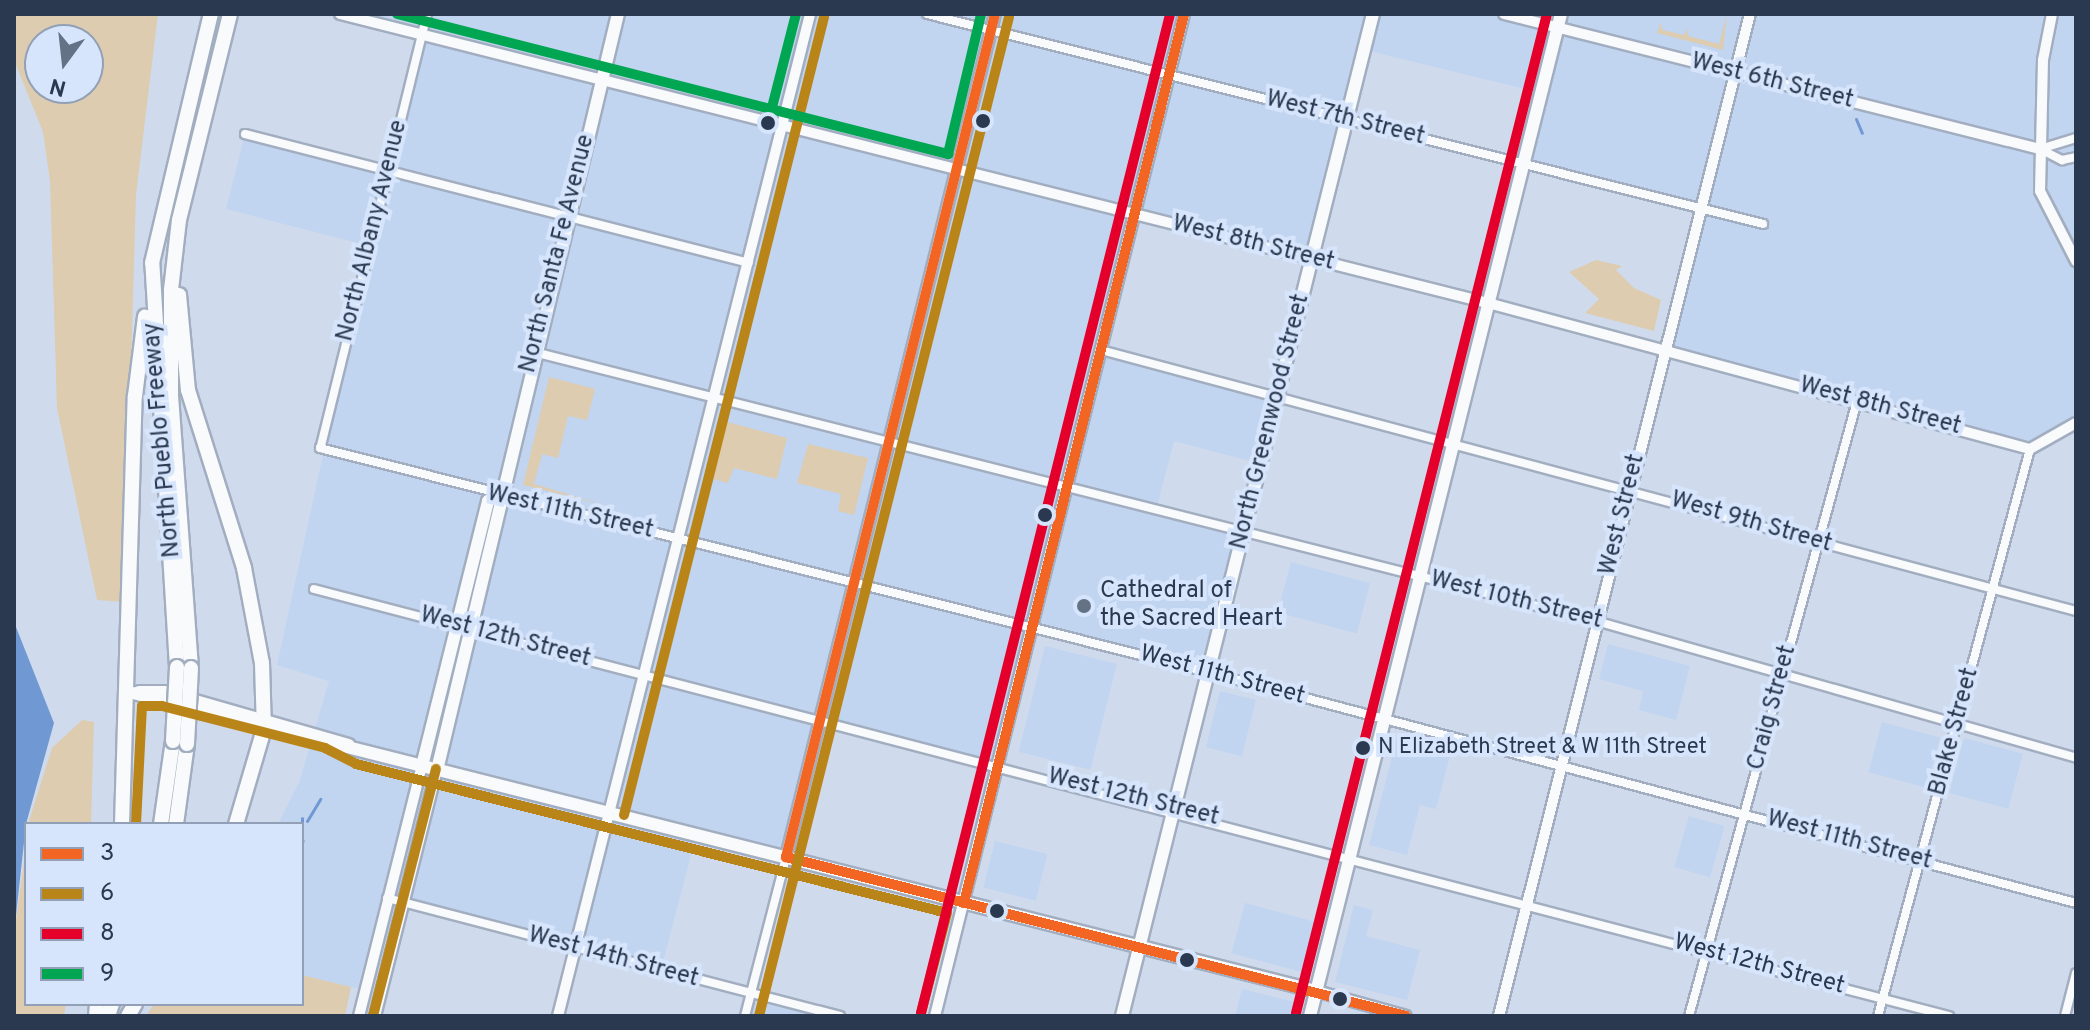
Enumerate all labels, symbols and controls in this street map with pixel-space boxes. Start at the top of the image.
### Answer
north arrow [24,24,104,104]
street label: West 6th Street [1688,48,1856,116]
text: N [47,71,69,101]
street label: West 7th Street [1262,85,1428,153]
unlabelled marker [975,113,991,129]
unlabelled marker [760,115,776,131]
street label: North Albany Avenue [331,116,415,346]
street label: North Santa Fe Avenue [514,131,602,377]
street label: West 8th Street [1169,210,1337,278]
street label: North Greenwood Street [1225,291,1317,553]
street label: North Pueblo Freeway [138,321,188,559]
street label: West 8th Street [1796,372,1964,442]
street label: West Street [1594,451,1652,579]
street label: West 11th Street [484,480,656,546]
street label: West 9th Street [1667,486,1835,560]
unlabelled marker [1037,507,1053,523]
street label: West 10th Street [1427,566,1605,636]
place label: Cathedral of the Sacred Heart [1100,578,1283,634]
marker: Cathedral of the Sacred Heart [1075,597,1093,615]
street label: West 12th Street [416,601,594,675]
street label: West 11th Street [1136,640,1308,712]
street label: Craig Street [1742,642,1804,774]
street label: Blake Street [1924,665,1986,799]
place label: N Elizabeth Street & W 11th Street [1378,735,1708,761]
marker: N Elizabeth Street & W 11th Street [1355,740,1371,756]
street label: West 12th Street [1044,763,1222,833]
street label: West 11th Street [1763,805,1935,877]
legend [24,822,304,1006]
text: 3 [100,839,114,869]
text: 6 [100,879,114,909]
unlabelled marker [989,903,1005,919]
text: 8 [100,919,115,949]
street label: West 14th Street [525,921,701,995]
street label: West 12th Street [1670,928,1848,1002]
unlabelled marker [1179,952,1195,968]
text: 9 [100,959,114,989]
unlabelled marker [1332,991,1348,1007]

